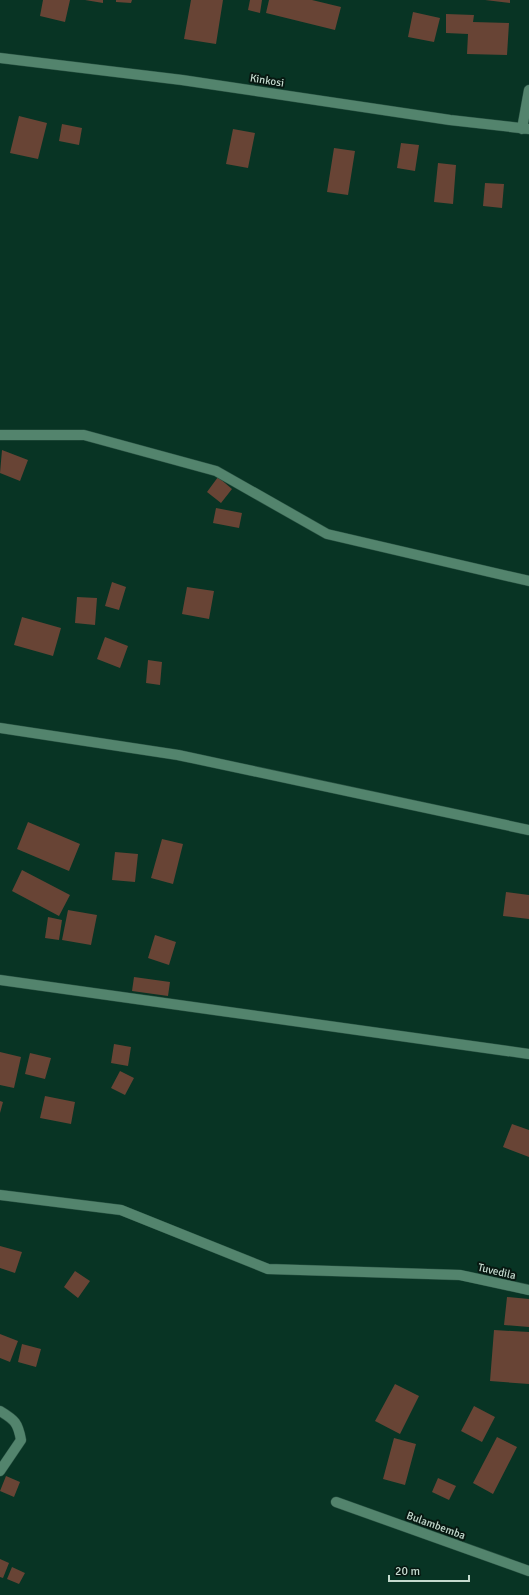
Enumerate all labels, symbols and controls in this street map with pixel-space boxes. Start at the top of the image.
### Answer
street label: Kinkosi [249,71,285,90]
street label: Tuvedila [477,1261,518,1282]
street label: Bulambemba [405,1509,467,1542]
scale bar [389,1557,469,1583]
text: 20 m [395,1564,420,1579]

